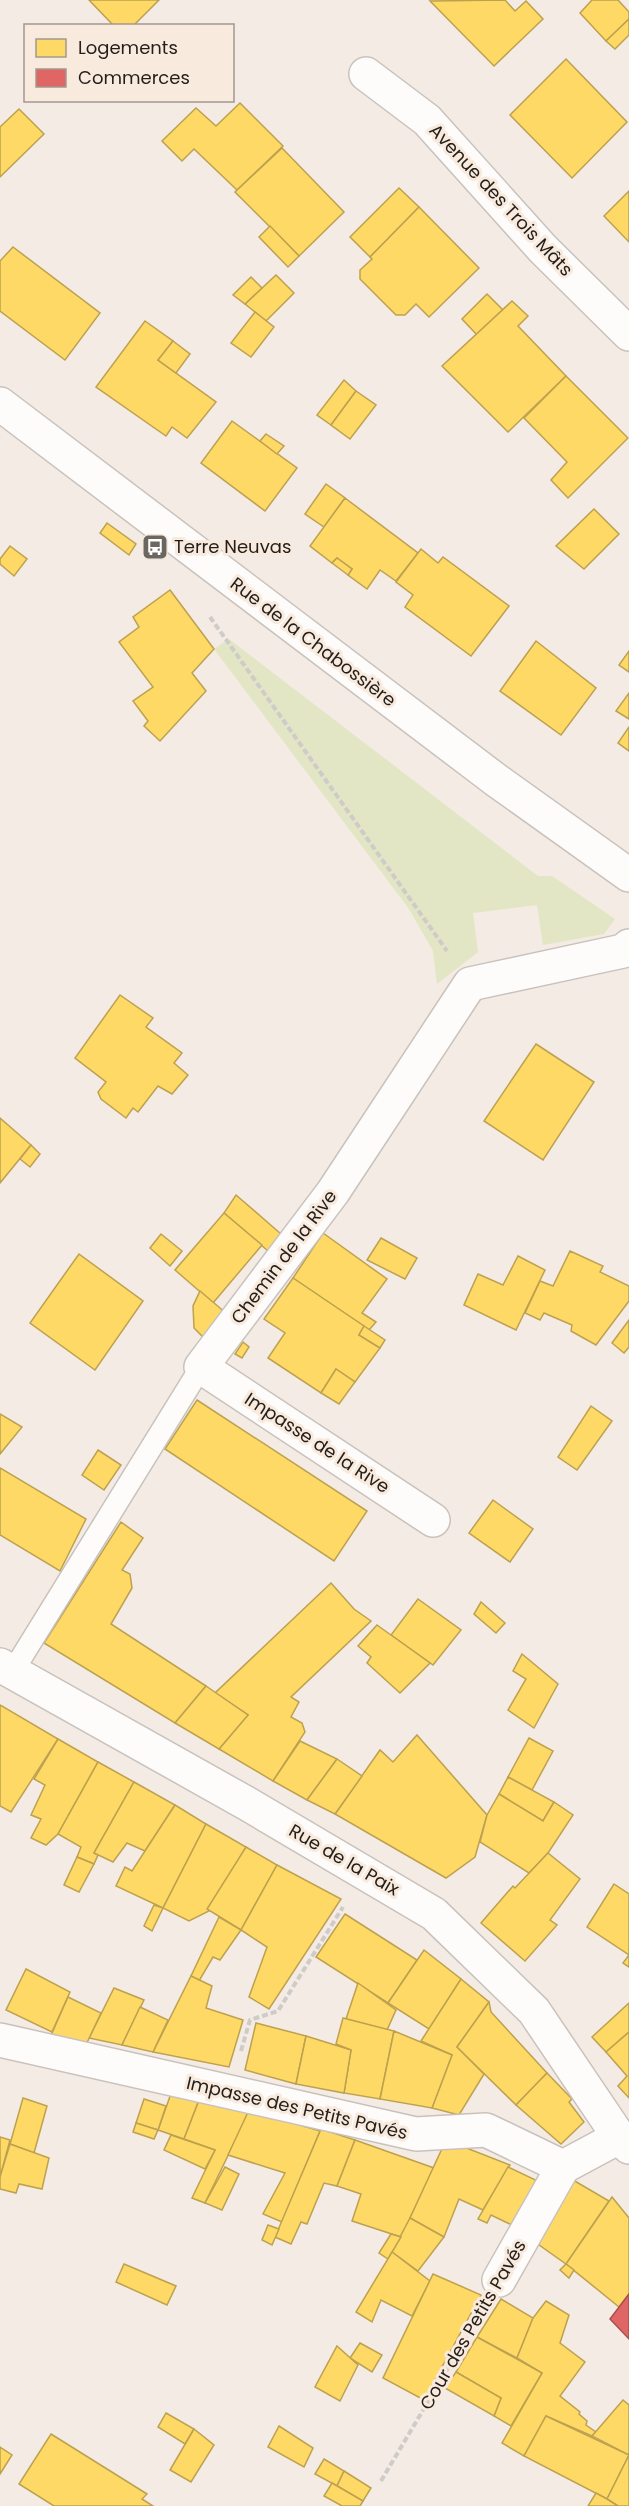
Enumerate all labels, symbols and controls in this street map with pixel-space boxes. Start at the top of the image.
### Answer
legend [24,24,234,102]
text: Logements [78,35,178,60]
text: Commerces [78,65,190,90]
street label: Avenue des Trois Mâts [424,118,579,281]
bus stop icon: Terre Neuvas [140,532,170,562]
place label: Terre Neuvas [174,534,291,559]
street label: Rue de la Chabossière [225,571,401,712]
street label: Chemin de la Rive [225,1184,342,1329]
street label: Impasse de la Rive [240,1386,395,1499]
street label: Rue de la Paix [284,1818,404,1901]
street label: Impasse des Petits Pavés [184,2070,410,2145]
street label: Cour des Petits Pavés [414,2235,532,2414]

